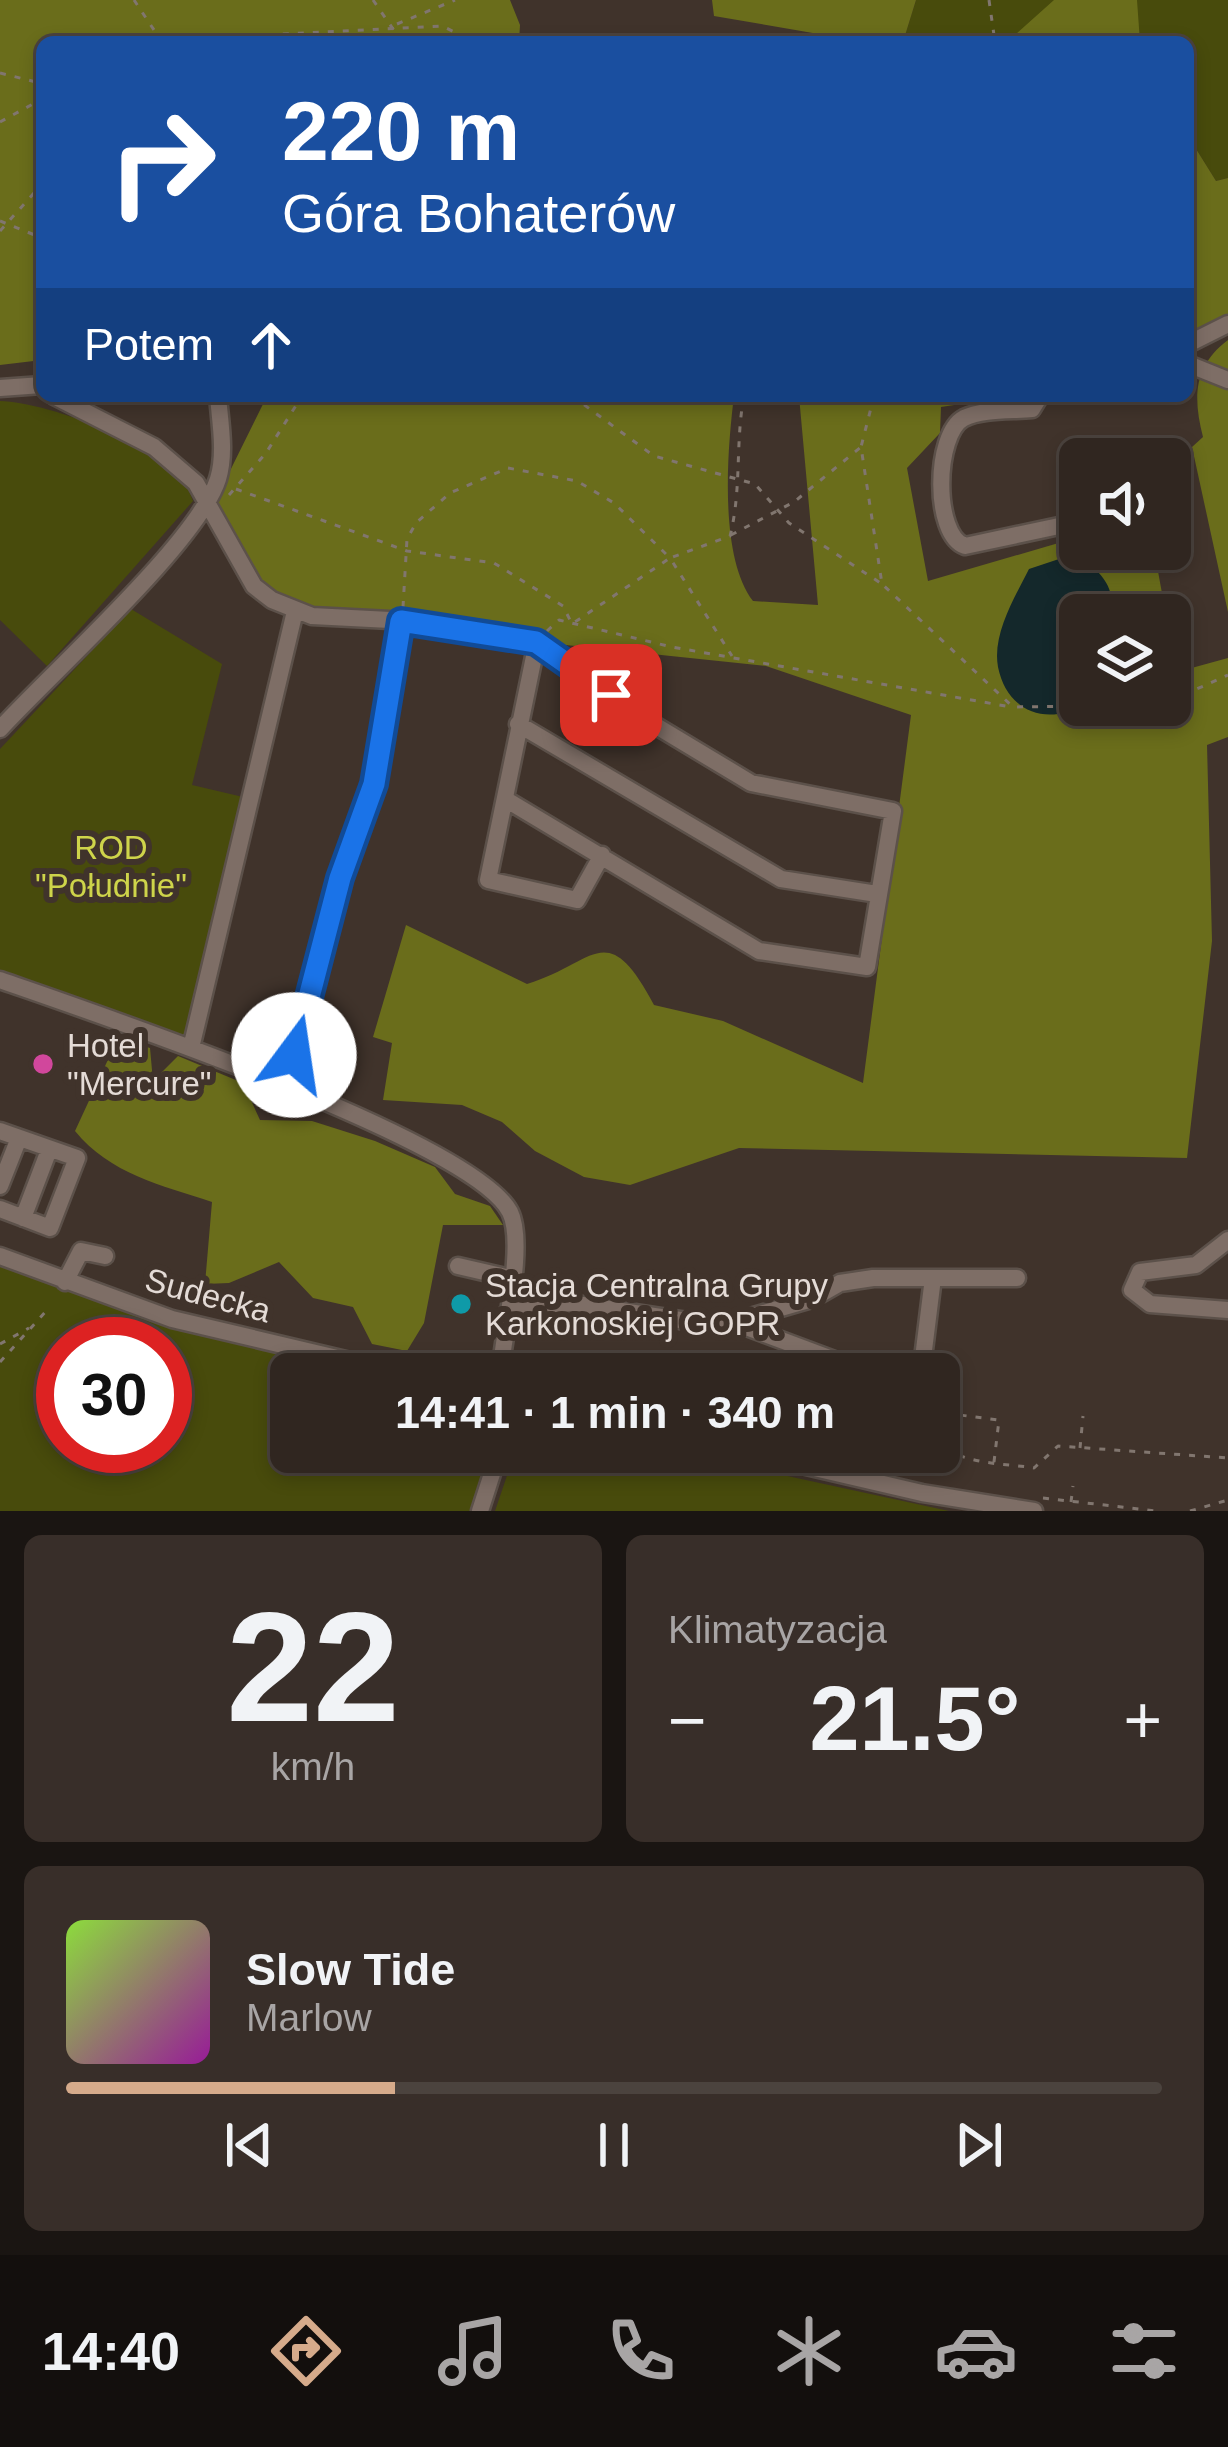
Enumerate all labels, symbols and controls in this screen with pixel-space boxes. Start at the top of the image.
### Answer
icon: right [84,84,240,240]
text: 220 m [282,84,520,178]
text: Góra Bohaterów [282,183,675,243]
icon: ahead [238,312,304,378]
text: Potem [84,319,214,370]
map controls [1059,438,1191,726]
button: sound [1059,438,1191,570]
button: layers [1059,594,1191,726]
pin [560,644,662,746]
icon: arrive [578,662,644,728]
park label: ROD "Południe" [35,829,187,904]
position arrow [231,992,357,1118]
place label: Hotel "Mercure" [67,1027,211,1102]
marker: Hotel "Mercure" [30,1051,56,1077]
street label: Sudecka [141,1261,275,1330]
place label: Stacja Centralna Grupy Karkonoskiej GOPR [485,1267,829,1342]
marker: Stacja Centralna Grupy Karkonoskiej GOPR [448,1291,474,1317]
speed limit sign: 30 [36,1317,192,1473]
text: 14:41 · 1 min · 340 m [395,1387,835,1438]
text: 22 [226,1580,400,1754]
text: Klimatyzacja [668,1608,887,1651]
text: 21.5° [809,1669,1021,1769]
text: − [668,1683,707,1757]
text: + [1123,1683,1162,1757]
text: km/h [271,1745,355,1788]
text: Slow Tide [246,1944,455,1995]
text: Marlow [246,1996,372,2039]
icon: previous [216,2112,282,2178]
icon: pause [581,2112,647,2178]
icon: next [946,2112,1012,2178]
icon: directions [264,2309,348,2393]
icon: music [431,2309,515,2393]
icon: phone [599,2309,683,2393]
icon: climate [767,2309,851,2393]
icon: car [934,2309,1018,2393]
icon: filters [1102,2309,1186,2393]
text: 14:40 [42,2321,180,2381]

